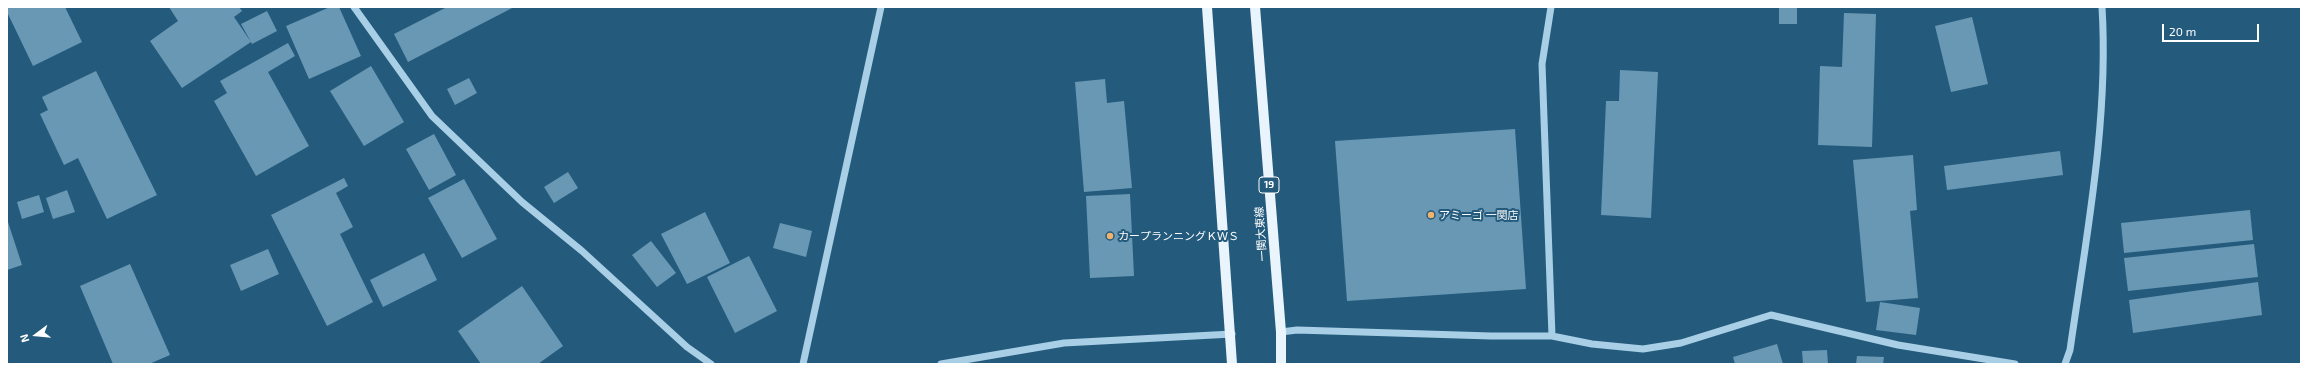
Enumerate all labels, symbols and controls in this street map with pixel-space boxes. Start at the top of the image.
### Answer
scale bar [2164,16,2261,42]
text: 20 m [2169,24,2196,38]
road number: 19 [1259,177,1279,193]
street label: 一関大東線 [1252,206,1270,262]
place label: アミーゴ 一関店 [1439,208,1518,222]
marker: アミーゴ 一関店 [1426,210,1436,220]
place label: カープランニングＫＷＳ [1118,229,1239,243]
marker: カープランニングＫＷＳ [1105,231,1115,241]
north arrow [16,315,56,355]
text: N [17,333,31,344]

